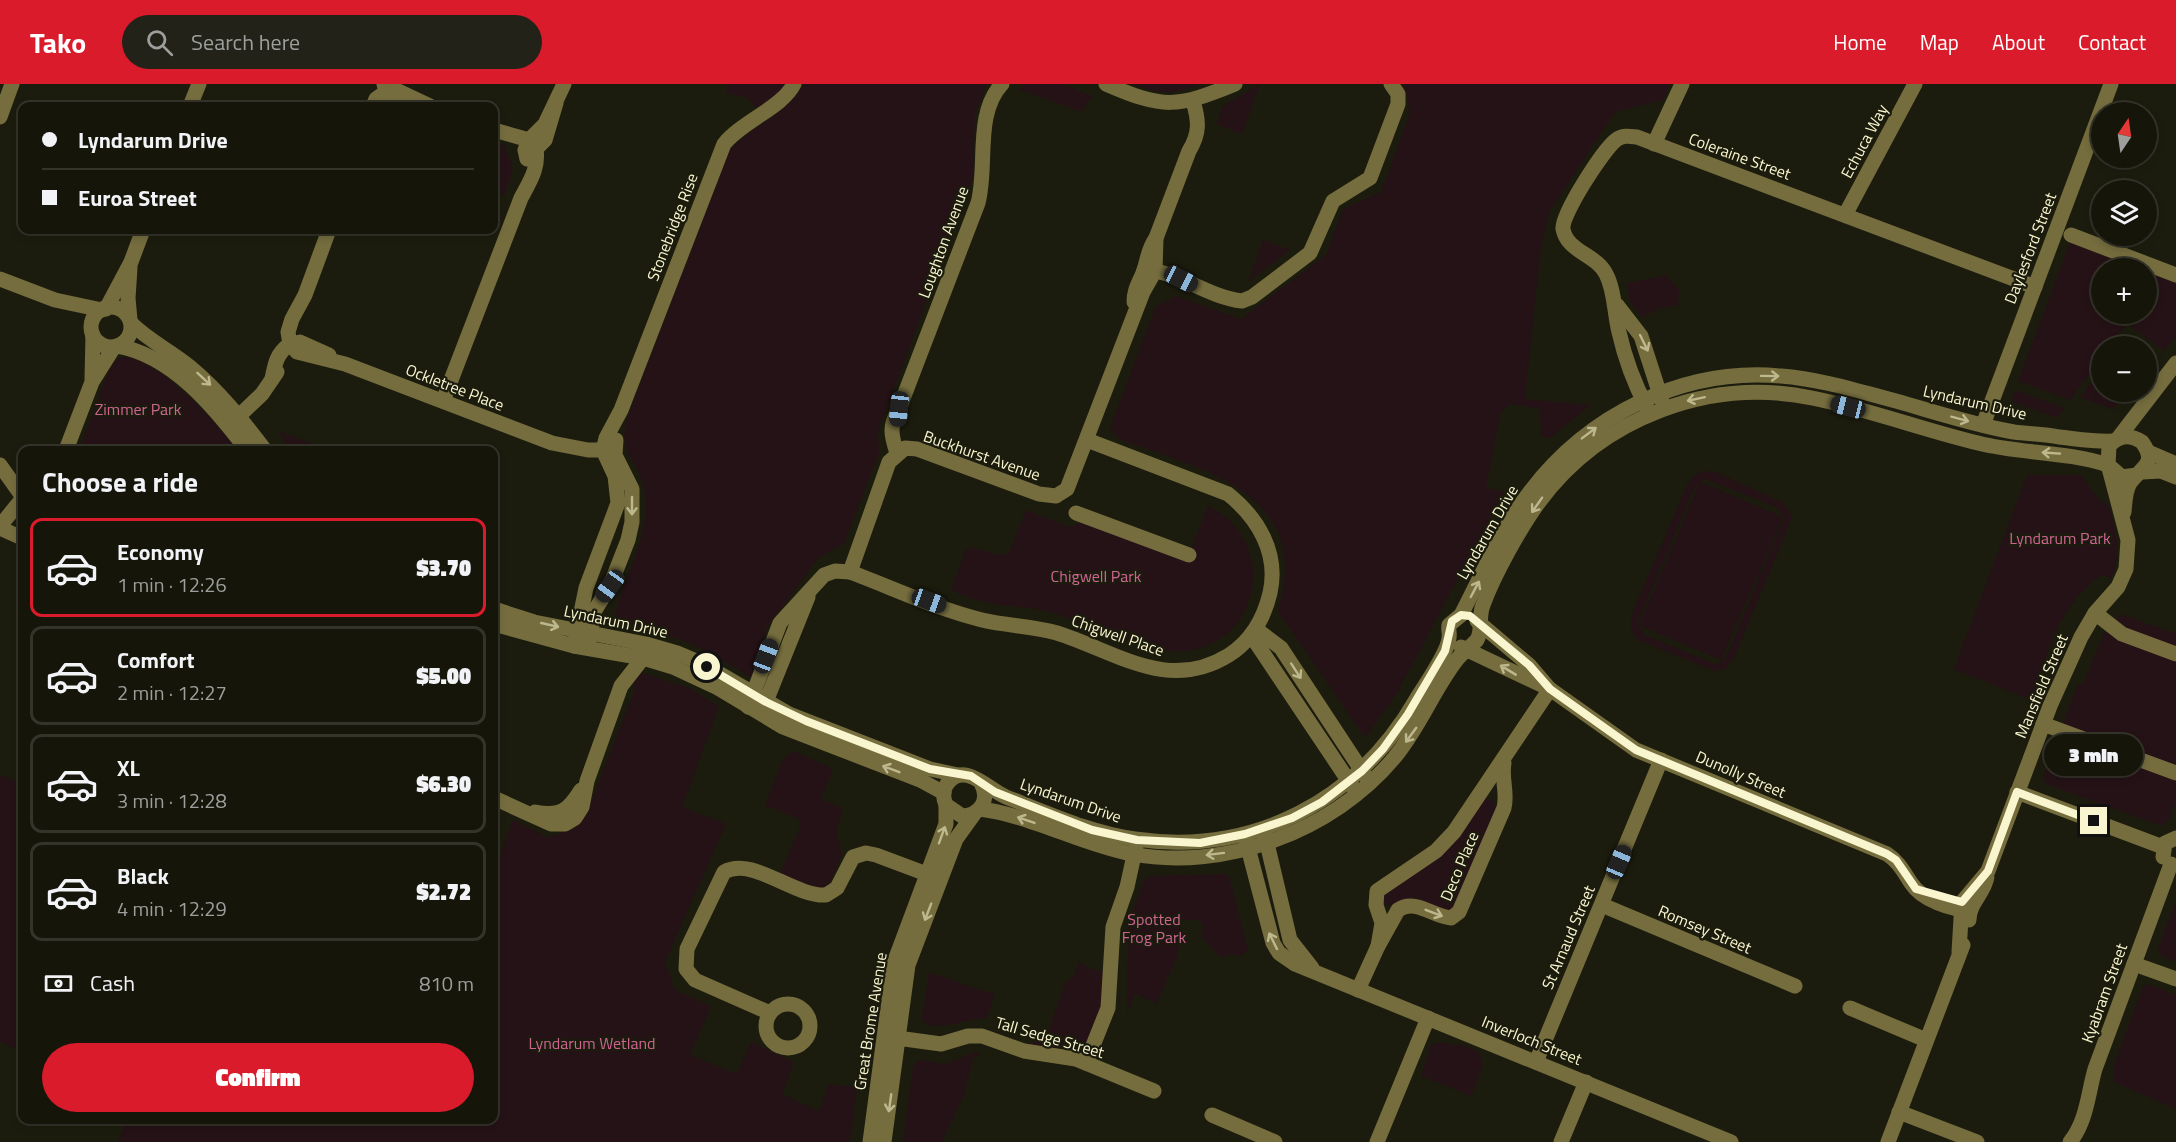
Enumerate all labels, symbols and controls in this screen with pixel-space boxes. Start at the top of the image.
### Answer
search box [122,15,542,69]
text: Tako [30,21,86,64]
text: Search here [191,25,300,59]
icon: search [143,26,176,59]
text: Home [1833,26,1887,58]
text: Map [1920,26,1959,58]
text: About [1992,26,2045,58]
text: Contact [2078,26,2146,58]
street label: Echuca Way [1834,99,1894,182]
north arrow [2091,102,2157,168]
map controls [2091,102,2157,402]
text: Lyndarum Drive [78,123,228,157]
street label: Coleraine Street [1685,126,1795,186]
street label: Stonebridge Rise [640,170,704,284]
button: layers [2091,180,2157,246]
text: Euroa Street [78,181,197,215]
street label: Loughton Avenue [912,183,974,301]
street label: Daylesford Street [1998,189,2062,307]
button: + [2091,258,2157,324]
car [1161,263,1201,295]
one-way arrow [1638,333,1650,351]
button: − [2091,336,2157,402]
street label: Ockletree Place [402,357,508,417]
one-way arrow [1760,370,1780,381]
one-way arrow [196,372,211,386]
street label: Lyndarum Drive [1921,378,2029,426]
car [888,390,910,428]
one-way arrow [1686,394,1705,406]
car [1828,394,1868,420]
park label: Zimmer Park [95,397,182,421]
one-way arrow [1950,414,1969,426]
street label: Buckhurst Avenue [920,424,1044,486]
one-way arrow [1580,427,1596,440]
one-way arrow [2041,447,2061,458]
text: Choose a ride [42,461,198,502]
street label: Lyndarum Drive [1450,480,1524,584]
one-way arrow [626,496,638,516]
one-way arrow [1531,497,1543,513]
park label: Lyndarum Park [2009,526,2111,550]
text: Economy [117,535,204,569]
icon: car [45,541,99,595]
text: $3.70 [416,551,471,585]
park label: Chigwell Park [1051,564,1142,588]
car [592,566,628,606]
text: 1 min · 12:26 [117,569,227,600]
one-way arrow [1469,581,1481,598]
car [909,586,949,616]
street label: Lyndarum Drive [562,598,670,644]
street label: Chigwell Place [1069,608,1167,662]
one-way arrow [540,620,559,632]
street label: Mansfield Street [2008,630,2074,742]
car [751,636,781,676]
text: Comfort [117,643,195,677]
icon: car [45,649,99,703]
route start [693,653,720,680]
text: $5.00 [416,659,471,693]
one-way arrow [1290,662,1302,678]
one-way arrow [1499,663,1516,676]
text: 2 min · 12:27 [117,677,227,708]
one-way arrow [1405,726,1417,742]
callout: 3 min [2044,734,2144,776]
text: 3 min [2069,739,2118,770]
street label: Dunolly Street [1692,744,1790,804]
text: XL [117,751,140,785]
icon: car [45,757,99,811]
one-way arrow [882,763,901,774]
text: $6.30 [416,767,471,801]
street label: Lyndarum Drive [1017,771,1125,829]
text: 3 min · 12:28 [117,785,227,816]
route end [2080,807,2107,834]
one-way arrow [1017,813,1035,824]
one-way arrow [937,826,948,845]
street label: Deco Place [1434,828,1484,904]
car [1604,842,1634,882]
one-way arrow [1205,849,1225,860]
text: Black [117,859,169,893]
icon: car [45,865,99,919]
text: $2.72 [416,875,471,909]
street label: St Arnaud Street [1535,881,1601,993]
text: 4 min · 12:29 [117,893,227,924]
street label: Romsey Street [1655,899,1756,960]
one-way arrow [921,903,932,921]
park label: Spotted Frog Park [1122,907,1186,949]
one-way arrow [1424,908,1443,919]
one-way arrow [1267,933,1278,951]
street label: Kyabram Street [2075,939,2133,1046]
street label: Great Brome Avenue [847,950,893,1092]
text: Cash [90,966,135,1000]
icon: cash [42,967,75,1000]
text: 810 m [419,968,474,999]
street label: Inverloch Street [1478,1009,1586,1071]
street label: Tall Sedge Street [993,1010,1108,1064]
park label: Lyndarum Wetland [529,1031,655,1055]
button: Confirm [42,1043,474,1112]
one-way arrow [884,1092,895,1112]

